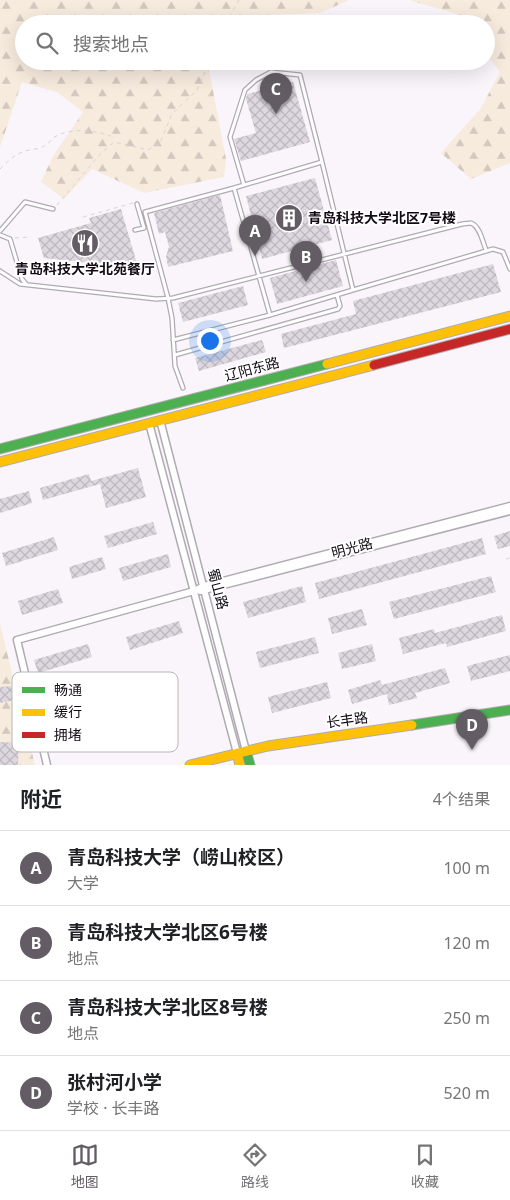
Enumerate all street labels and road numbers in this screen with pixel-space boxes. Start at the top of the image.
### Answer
street label: 辽阳东路 [222,352,281,385]
street label: 明光路 [329,533,375,562]
street label: 蜀山路 [204,566,233,612]
street label: 长丰路 [325,707,369,732]

